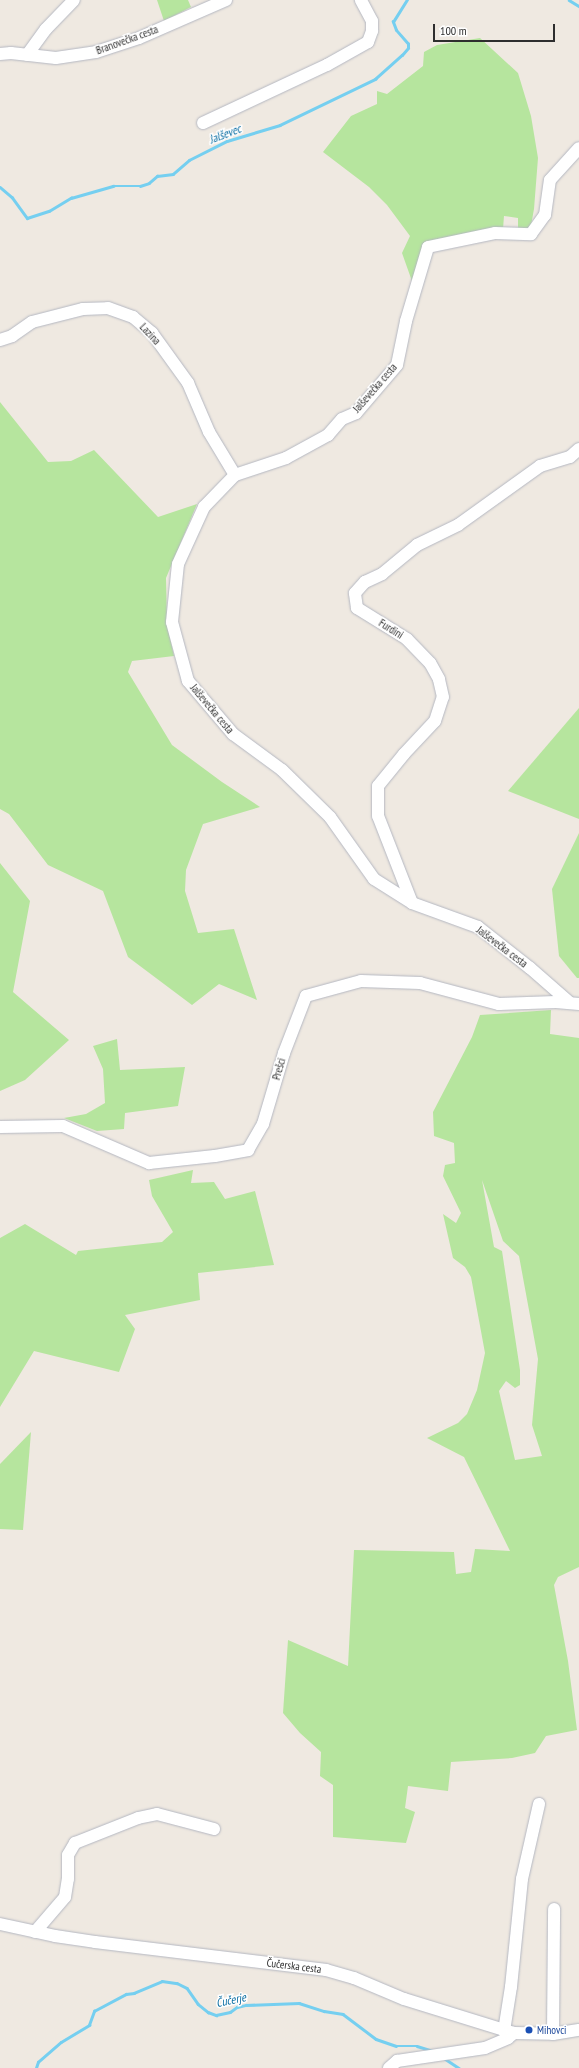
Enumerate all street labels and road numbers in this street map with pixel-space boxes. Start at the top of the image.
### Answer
street label: Branovečka cesta [94,23,160,57]
street label: Lazina [137,321,163,347]
street label: Jalševečka cesta [350,361,400,415]
street label: Furdini [376,616,406,642]
street label: Jalševečka cesta [187,681,237,737]
street label: Jalševečka cesta [474,923,530,971]
street label: Prešci [270,1056,288,1082]
street label: Čučerska cesta [266,1956,322,1976]

